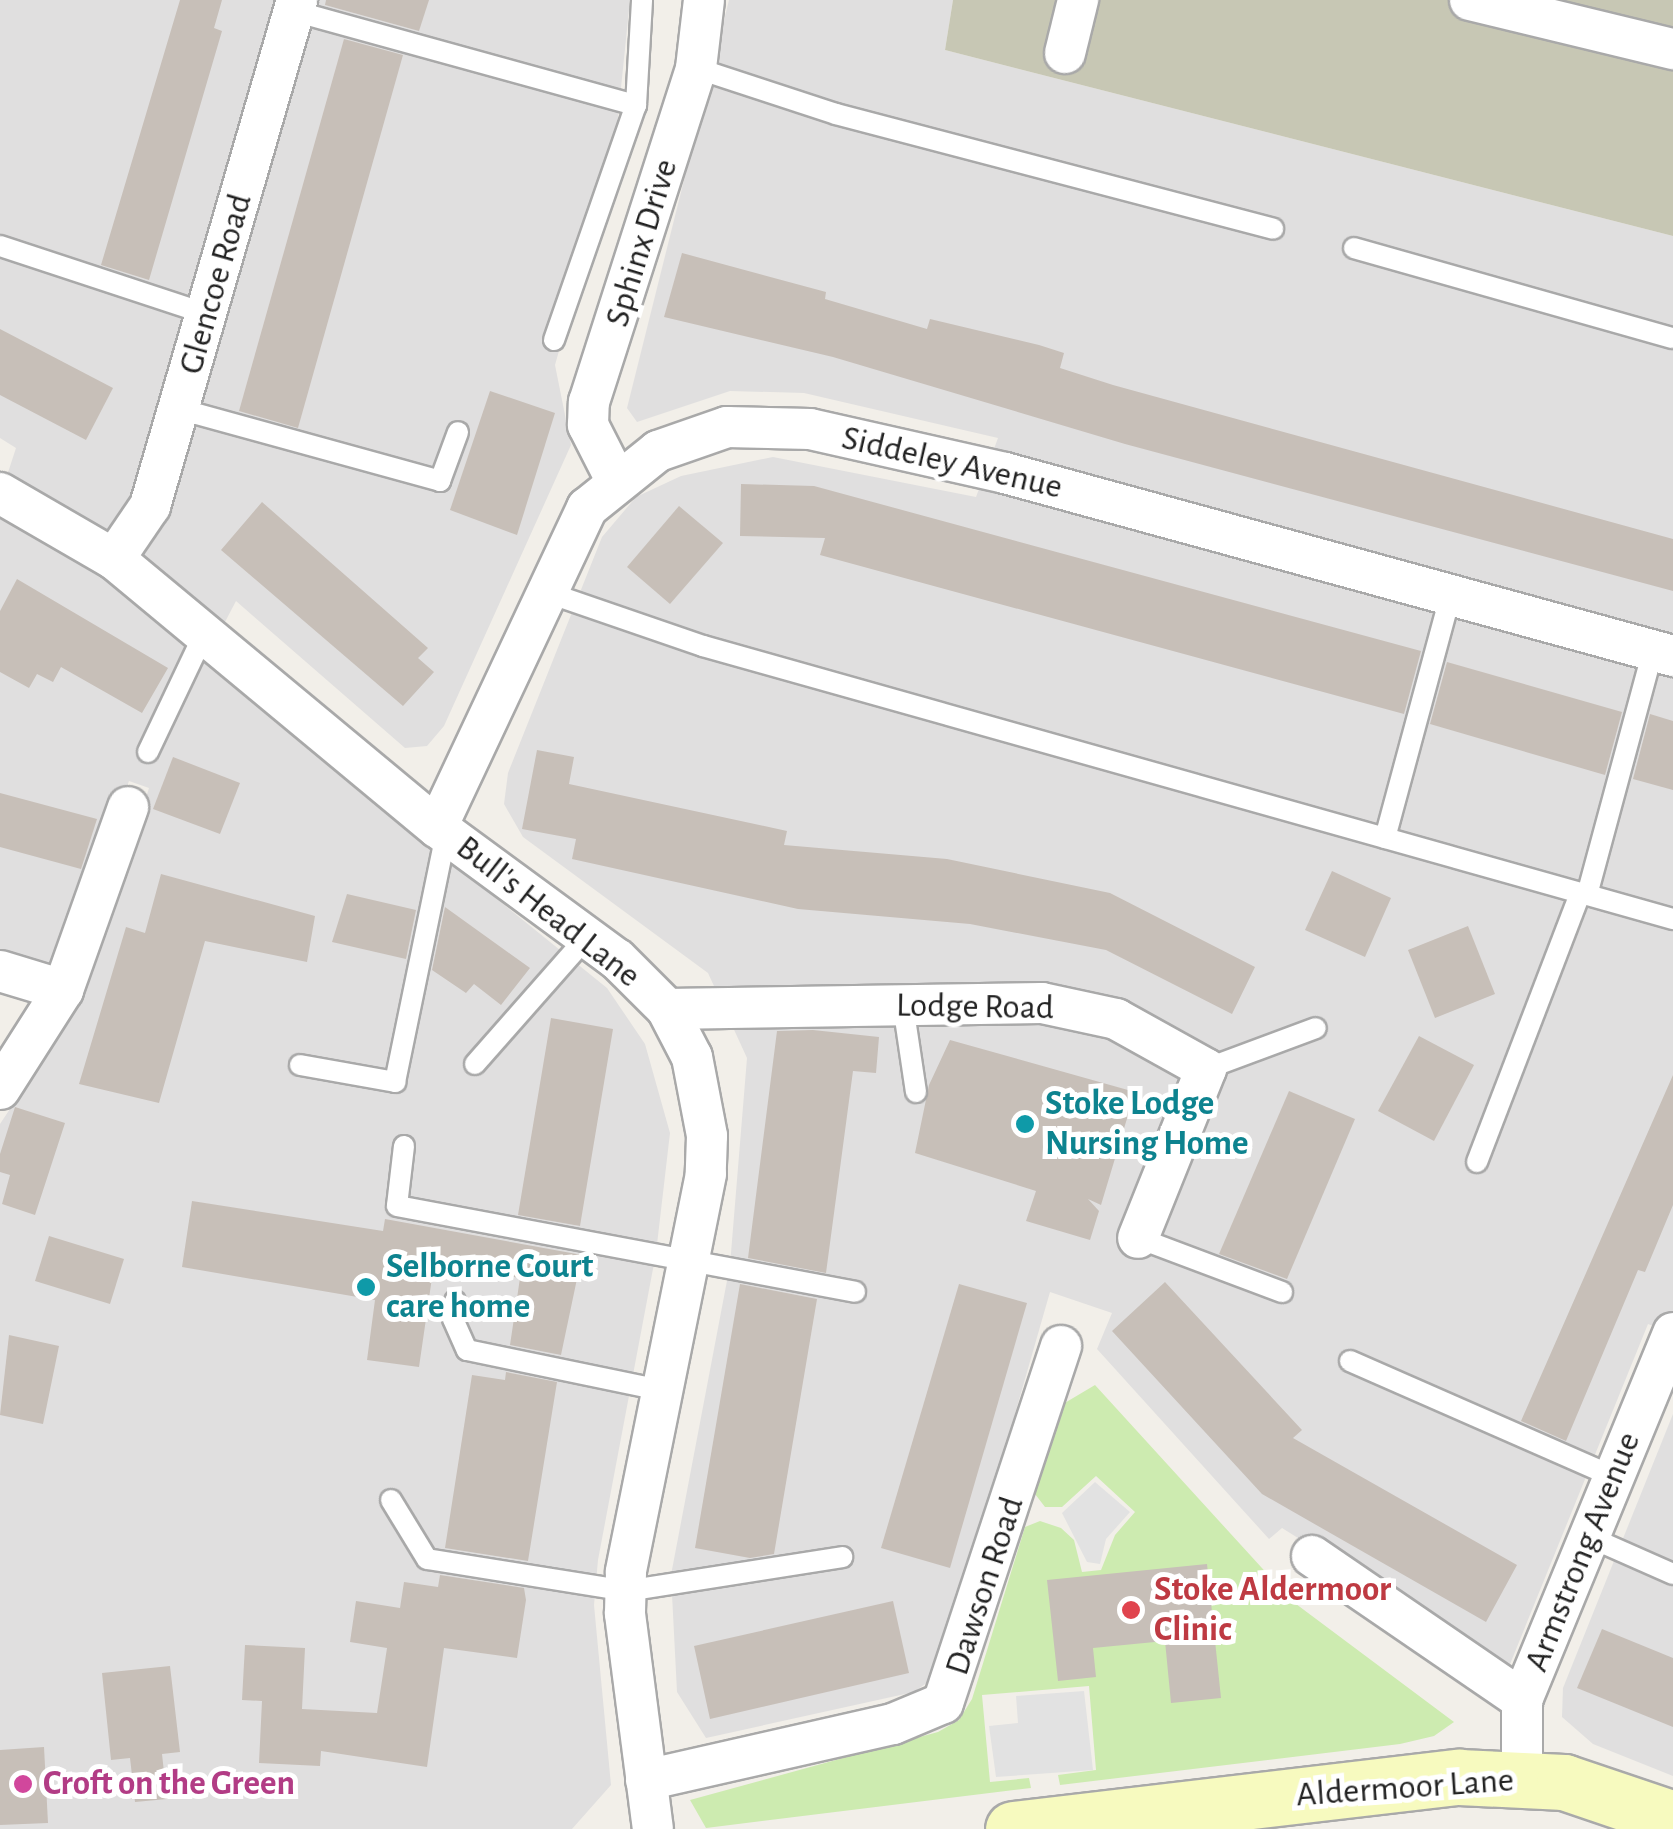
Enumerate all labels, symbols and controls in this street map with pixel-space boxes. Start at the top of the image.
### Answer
street label: Sphinx Drive [597,154,687,332]
street label: Glencoe Road [170,189,262,379]
street label: Siddeley Avenue [838,417,1066,509]
street label: Bull's Head Lane [447,827,649,997]
street label: Lodge Road [896,985,1054,1029]
place label: Stoke Lodge Nursing Home [1045,1083,1249,1165]
marker: Stoke Lodge Nursing Home [1014,1113,1036,1135]
place label: Selborne Court care home [386,1246,593,1328]
marker: Selborne Court care home [355,1276,377,1298]
street label: Armstrong Avenue [1516,1426,1650,1678]
street label: Dawson Road [936,1491,1034,1681]
place label: Stoke Aldermoor Clinic [1154,1569,1391,1651]
marker: Stoke Aldermoor Clinic [1118,1597,1144,1623]
street label: Aldermoor Lane [1295,1759,1515,1817]
place label: Croft on the Green [43,1763,295,1805]
marker: Croft on the Green [12,1773,34,1795]

